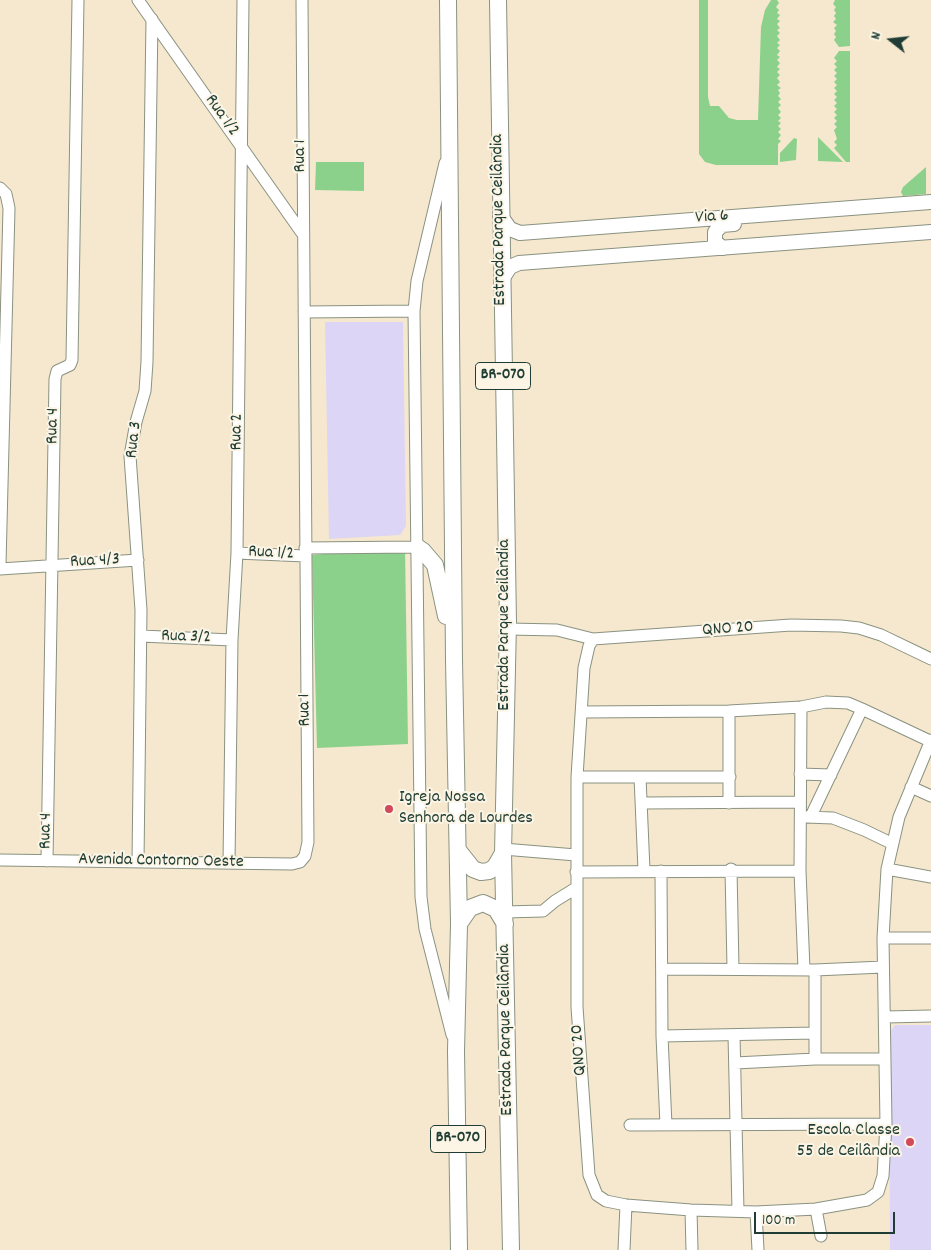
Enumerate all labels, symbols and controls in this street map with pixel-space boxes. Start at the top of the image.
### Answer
north arrow [866,15,916,65]
text: N [866,30,887,42]
street label: Rua 1/2 [199,91,243,141]
street label: Estrada Parque Ceilândia [488,134,512,306]
street label: Rua 1 [291,139,313,173]
street label: Via 6 [695,206,729,230]
road number: BR-070 [476,362,530,390]
street label: Rua 4 [43,408,65,444]
street label: Rua 2 [227,413,249,451]
street label: Rua 3 [122,420,148,460]
street label: Estrada Parque Ceilândia [495,539,517,711]
street label: Rua 1/2 [247,542,295,566]
street label: Rua 4/3 [70,550,120,574]
street label: QNO 20 [702,617,754,643]
street label: Rua 3/2 [161,626,211,650]
street label: Rua 1 [295,693,317,727]
place label: Igreja Nossa Senhora de Lourdes [399,788,533,831]
marker: Igreja Nossa Senhora de Lourdes [383,803,395,815]
street label: Rua 4 [36,813,58,849]
street label: Avenida Contorno Oeste [78,850,244,874]
street label: Estrada Parque Ceilândia [495,944,519,1116]
street label: QNO 20 [567,1024,593,1076]
place label: Escola Classe 55 de Ceilândia [797,1121,900,1164]
road number: BR-070 [430,1126,486,1152]
marker: Escola Classe 55 de Ceilândia [904,1136,916,1148]
scale bar [756,1202,897,1234]
text: 100 m [762,1210,795,1232]

